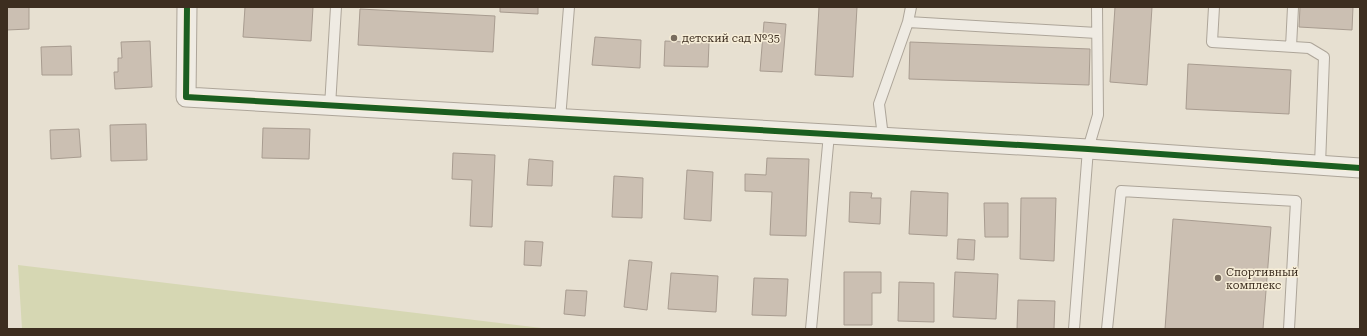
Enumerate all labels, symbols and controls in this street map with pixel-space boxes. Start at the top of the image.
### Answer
place label: детский сад №35 [682,32,780,45]
marker: детский сад №35 [669,33,679,43]
place label: Спортивный комплекс [1226,266,1298,292]
marker: Спортивный комплекс [1213,273,1223,283]

